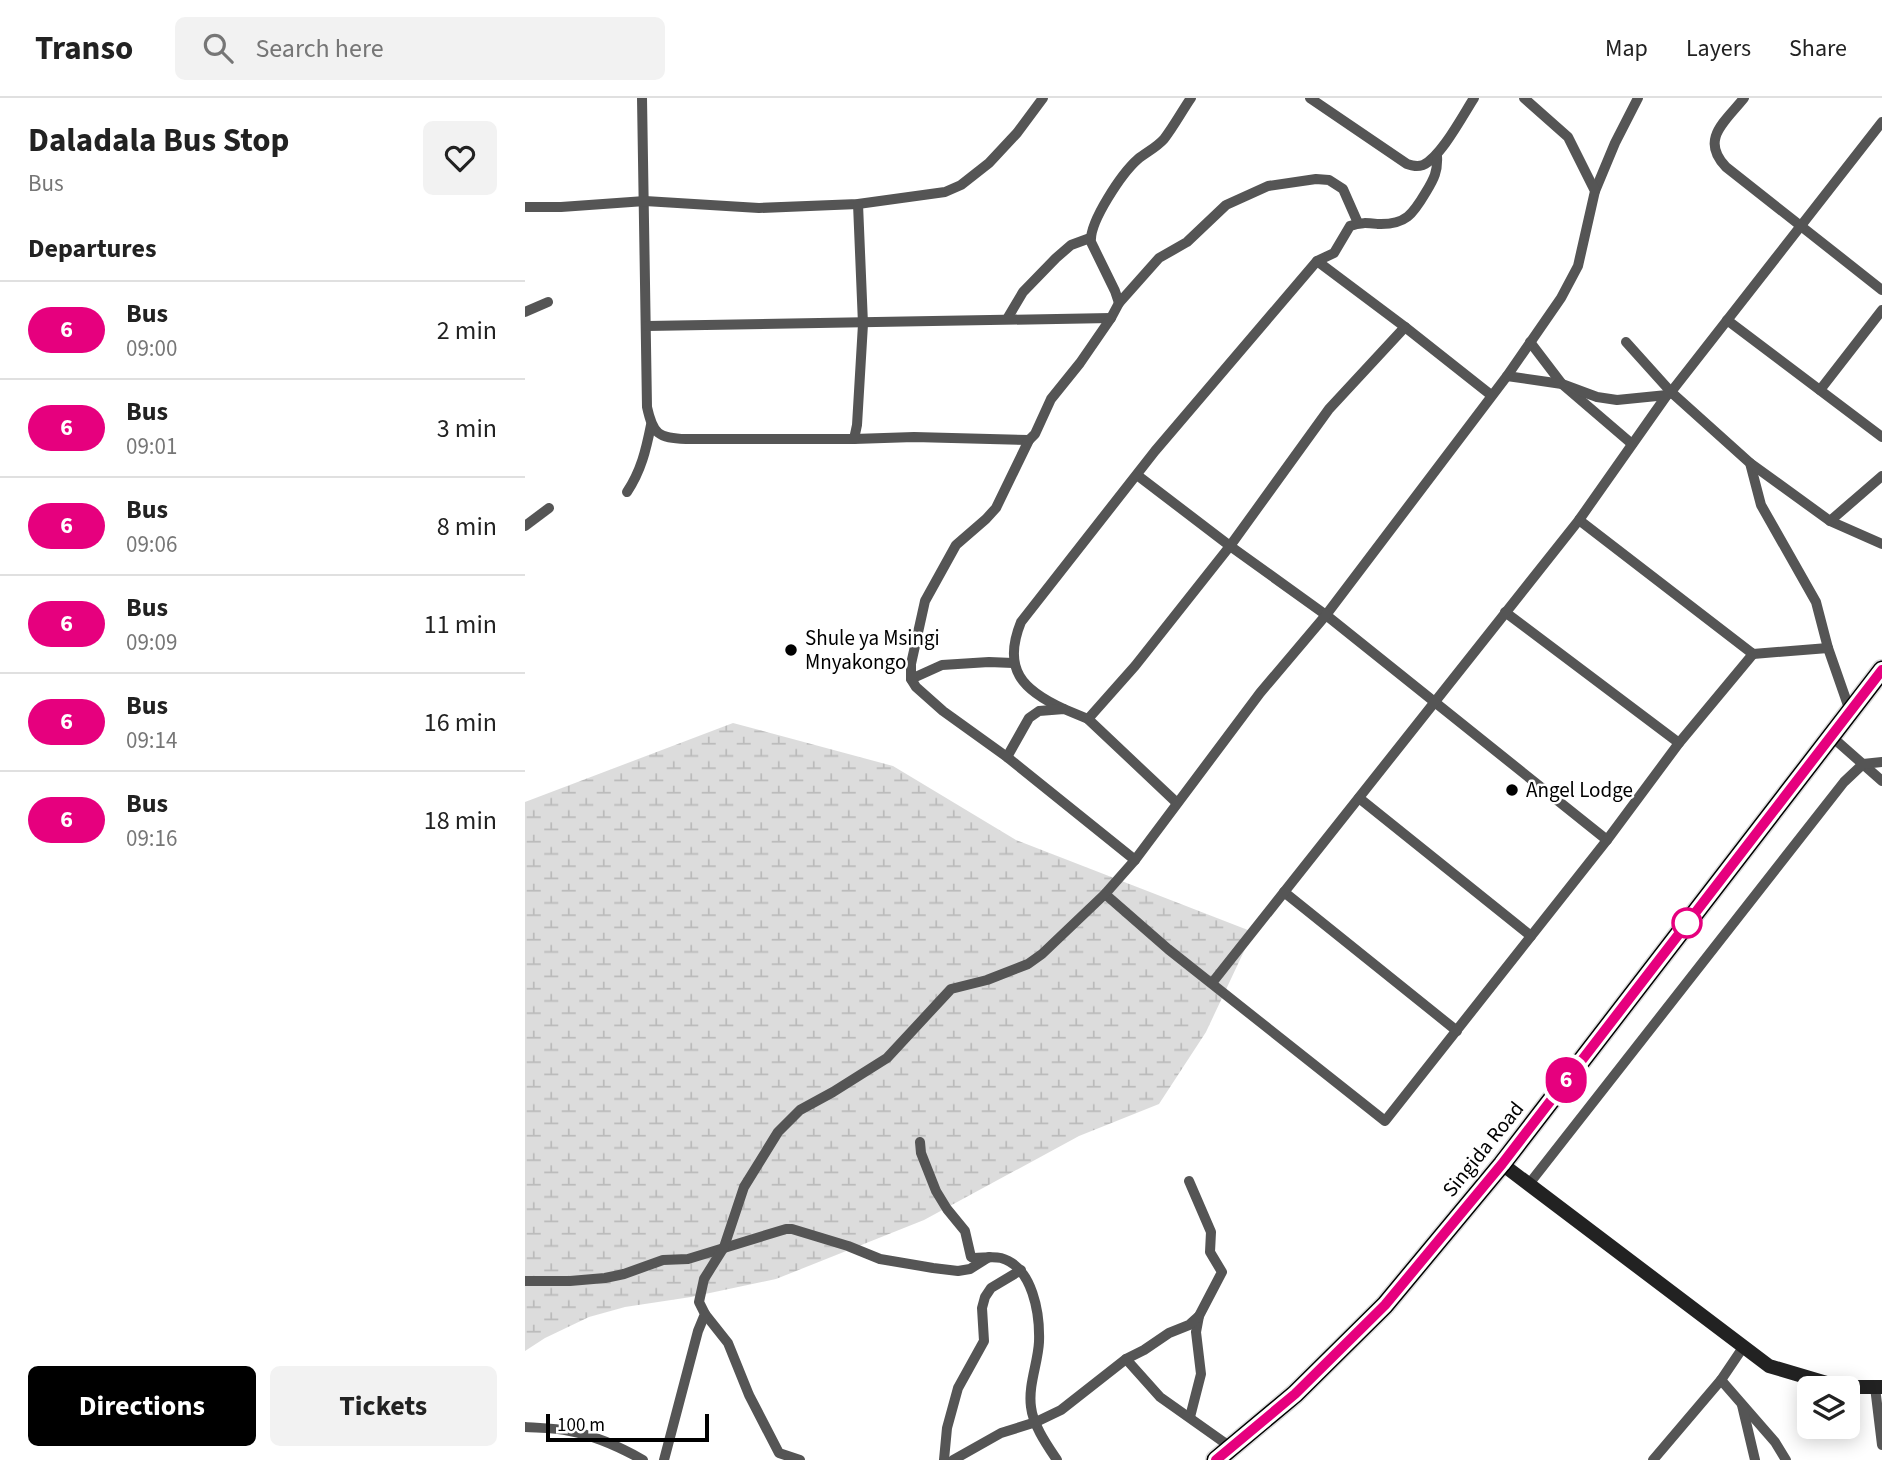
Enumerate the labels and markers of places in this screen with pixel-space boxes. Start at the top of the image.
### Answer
place label: Shule ya Msingi Mnyakongo [805,623,940,677]
marker: Shule ya Msingi Mnyakongo [783,642,799,658]
place label: Angel Lodge [1526,775,1633,805]
marker: Angel Lodge [1504,782,1520,798]
unlabelled marker [1672,908,1702,938]

